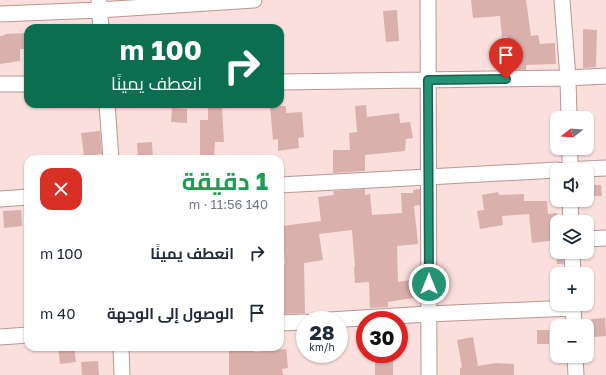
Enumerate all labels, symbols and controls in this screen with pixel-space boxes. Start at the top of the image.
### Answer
text: 100 m [120,33,202,66]
pin [489,38,523,79]
icon: right [216,40,268,92]
icon: arrive [495,44,517,66]
text: انعطف يمينًا [111,72,202,94]
north arrow [550,111,594,155]
map controls [550,111,594,363]
button: sound [550,163,594,207]
text: 1 دقيقة [182,166,268,195]
button: close [40,168,82,210]
text: 140 m · 11:56 [189,196,268,212]
button: layers [550,215,594,259]
icon: right [246,242,268,264]
text: 100 m [40,244,83,262]
text: انعطف يمينًا [150,244,234,262]
position arrow [408,263,450,305]
button: + [550,267,594,311]
icon: arrive [246,302,268,324]
text: 40 m [40,304,76,322]
text: الوصول إلى الوجهة [107,304,234,322]
speed limit sign: 30 [356,311,408,363]
button: − [550,319,594,363]
text: 28 [309,320,334,344]
text: km/h [309,341,335,353]

